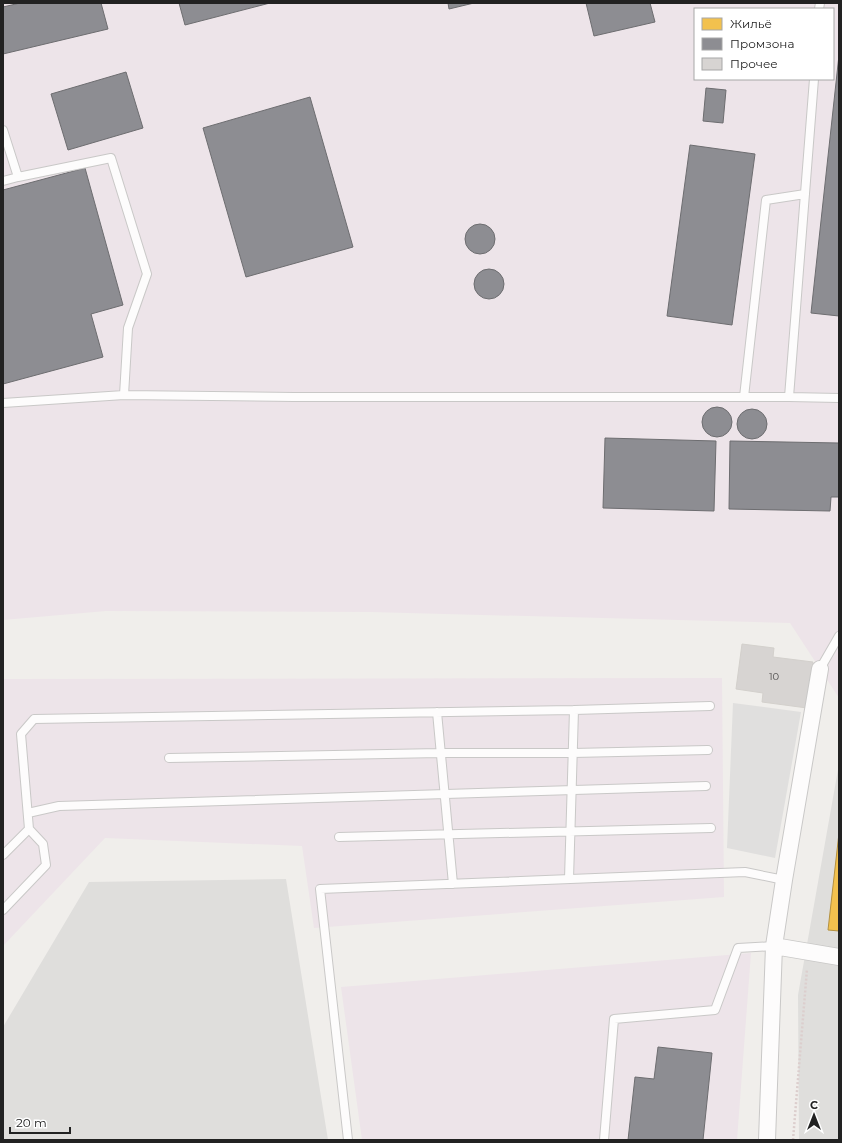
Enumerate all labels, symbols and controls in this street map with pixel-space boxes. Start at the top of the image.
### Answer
legend [694,8,834,80]
text: Жильё [730,16,772,31]
text: Промзона [730,36,794,51]
text: Прочее [730,56,778,71]
house number: 10 [769,670,779,683]
north arrow [794,1095,834,1135]
text: С [810,1098,818,1112]
scale bar [10,1109,70,1135]
text: 20 m [16,1115,47,1130]

